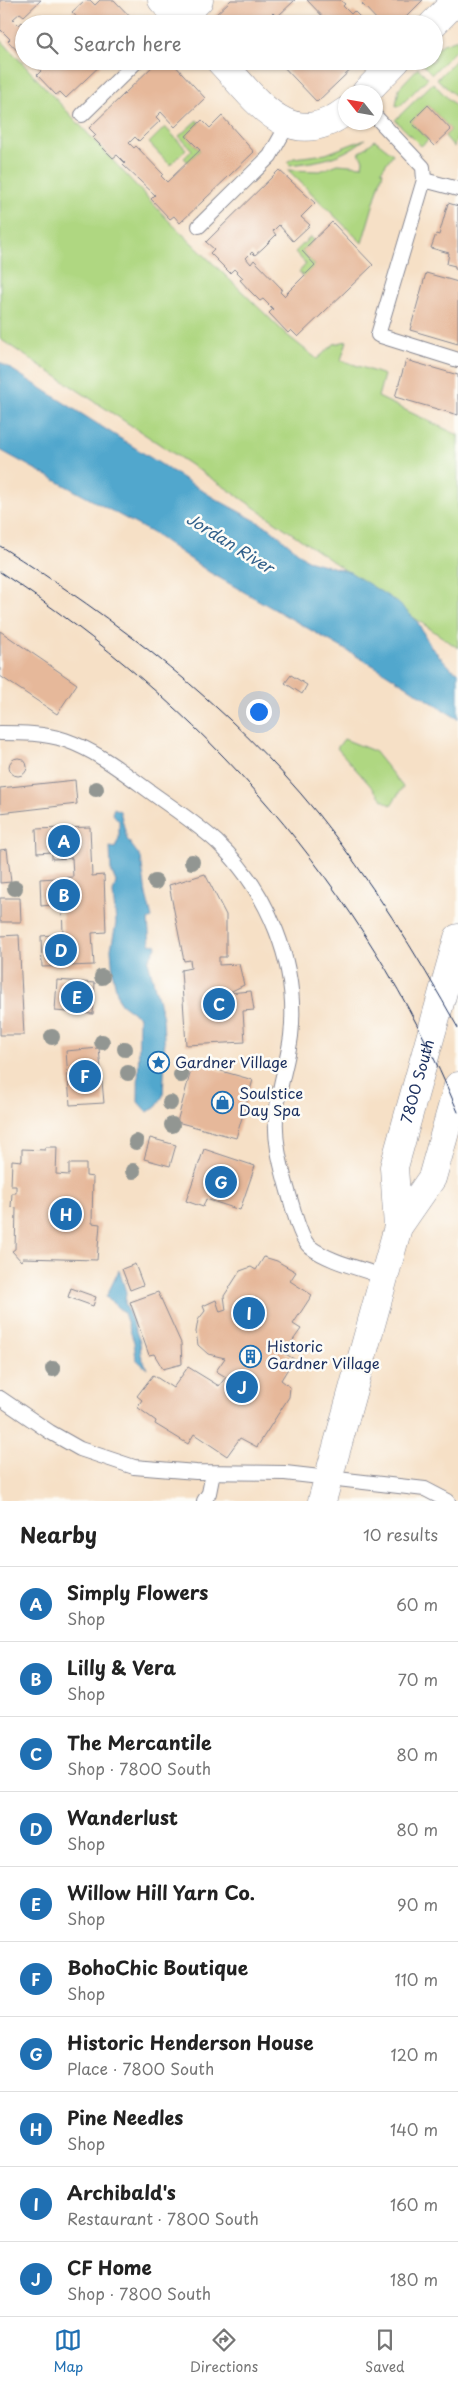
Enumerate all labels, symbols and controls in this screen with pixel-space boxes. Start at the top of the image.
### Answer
search box [15,15,443,70]
icon: search [33,29,61,57]
text: Search here [73,29,182,57]
north arrow [338,85,383,130]
water label: Jordan River [182,506,281,580]
your location [246,699,272,725]
pin: A [48,822,80,860]
pin: B [48,876,80,914]
pin: D [45,931,77,969]
pin: E [61,978,93,1016]
pin: C [203,985,235,1023]
street label: 7800 South [394,1036,439,1126]
place label: Gardner Village [175,1050,288,1073]
place icon: Gardner Village [147,1051,171,1075]
pin: F [69,1057,101,1095]
place label: Soulstice Day Spa [239,1081,303,1121]
shop icon: Soulstice Day Spa [211,1091,235,1115]
pin: G [205,1163,237,1201]
pin: H [50,1195,82,1233]
pin: I [233,1294,265,1332]
place label: Historic Gardner Village [267,1334,380,1374]
building icon: Historic Gardner Village [239,1344,263,1368]
pin: J [226,1368,258,1406]
text: Nearby [20,1518,97,1550]
text: 10 results [363,1522,438,1546]
text: Simply Flowers [67,1578,208,1606]
text: A [30,1592,42,1616]
text: 60 m [396,1592,438,1616]
text: Shop [67,1606,105,1630]
text: Lilly & Vera [67,1653,176,1681]
text: B [31,1667,41,1691]
text: 70 m [398,1667,438,1691]
text: Shop [67,1681,105,1705]
text: The Mercantile [67,1728,212,1756]
text: C [30,1742,42,1766]
text: 80 m [396,1742,438,1766]
text: Shop · 7800 South [67,1756,211,1780]
text: Wanderlust [67,1803,178,1831]
text: D [30,1817,42,1841]
text: 80 m [396,1817,438,1841]
text: Shop [67,1831,105,1855]
text: Willow Hill Yarn Co. [67,1878,255,1906]
text: E [31,1892,41,1916]
text: 90 m [397,1892,438,1916]
text: Shop [67,1906,105,1930]
text: BohoChic Boutique [67,1953,248,1981]
text: F [31,1967,41,1991]
text: 110 m [395,1967,438,1991]
text: Shop [67,1981,105,2005]
text: Historic Henderson House [67,2028,314,2056]
text: G [29,2042,43,2066]
text: 120 m [391,2042,438,2066]
text: Place · 7800 South [67,2056,214,2080]
text: Pine Needles [67,2103,183,2131]
text: H [30,2117,42,2141]
text: 140 m [390,2117,438,2141]
text: Shop [67,2131,105,2155]
text: Archibald's [67,2178,176,2206]
text: I [33,2192,39,2216]
text: 160 m [390,2192,438,2216]
text: Restaurant · 7800 South [67,2206,259,2230]
text: CF Home [67,2253,152,2281]
text: J [31,2267,41,2291]
text: 180 m [390,2267,438,2291]
text: Shop · 7800 South [67,2281,211,2305]
tab: Map [53,2326,83,2377]
tab: Directions [190,2326,258,2377]
tab: Saved [365,2326,405,2377]

